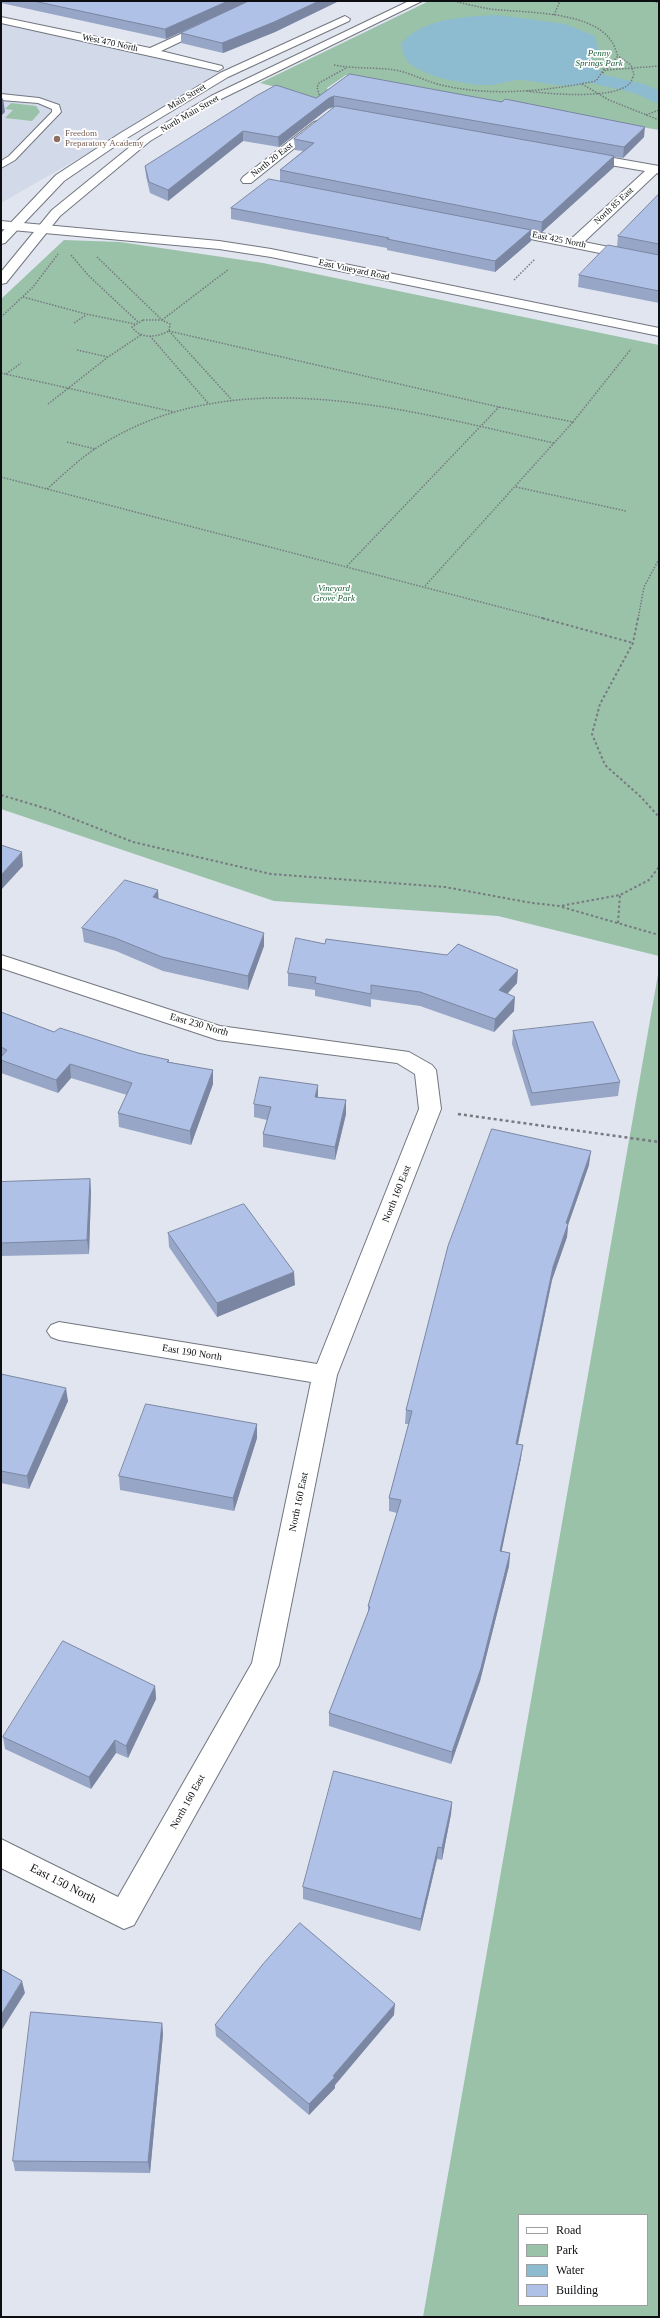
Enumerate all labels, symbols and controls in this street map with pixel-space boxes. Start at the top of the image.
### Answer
street label: West 470 North [81,32,139,54]
park label: Penny Springs Park [575,49,623,70]
street label: Main Street [166,81,208,113]
street label: North Main Street [159,93,221,135]
place label: Freedom Preparatory Academy [65,129,144,150]
marker: Freedom Preparatory Academy [52,134,62,144]
street label: North 20 East [249,140,295,180]
street label: North 85 East [592,185,636,227]
street label: East 425 North [531,230,587,250]
street label: East Vineyard Road [318,257,390,283]
park label: Vineyard Grove Park [313,584,355,605]
street label: East 230 North [168,1011,230,1039]
street label: North 160 East [380,1164,414,1224]
street label: East 190 North [161,1342,223,1364]
street label: North 160 East [287,1471,311,1533]
street label: North 160 East [168,1773,208,1831]
street label: East 150 North [27,1861,99,1907]
legend [518,2214,648,2306]
text: Road [556,2223,581,2237]
text: Park [556,2243,578,2257]
text: Water [556,2263,584,2277]
text: Building [556,2283,598,2297]

